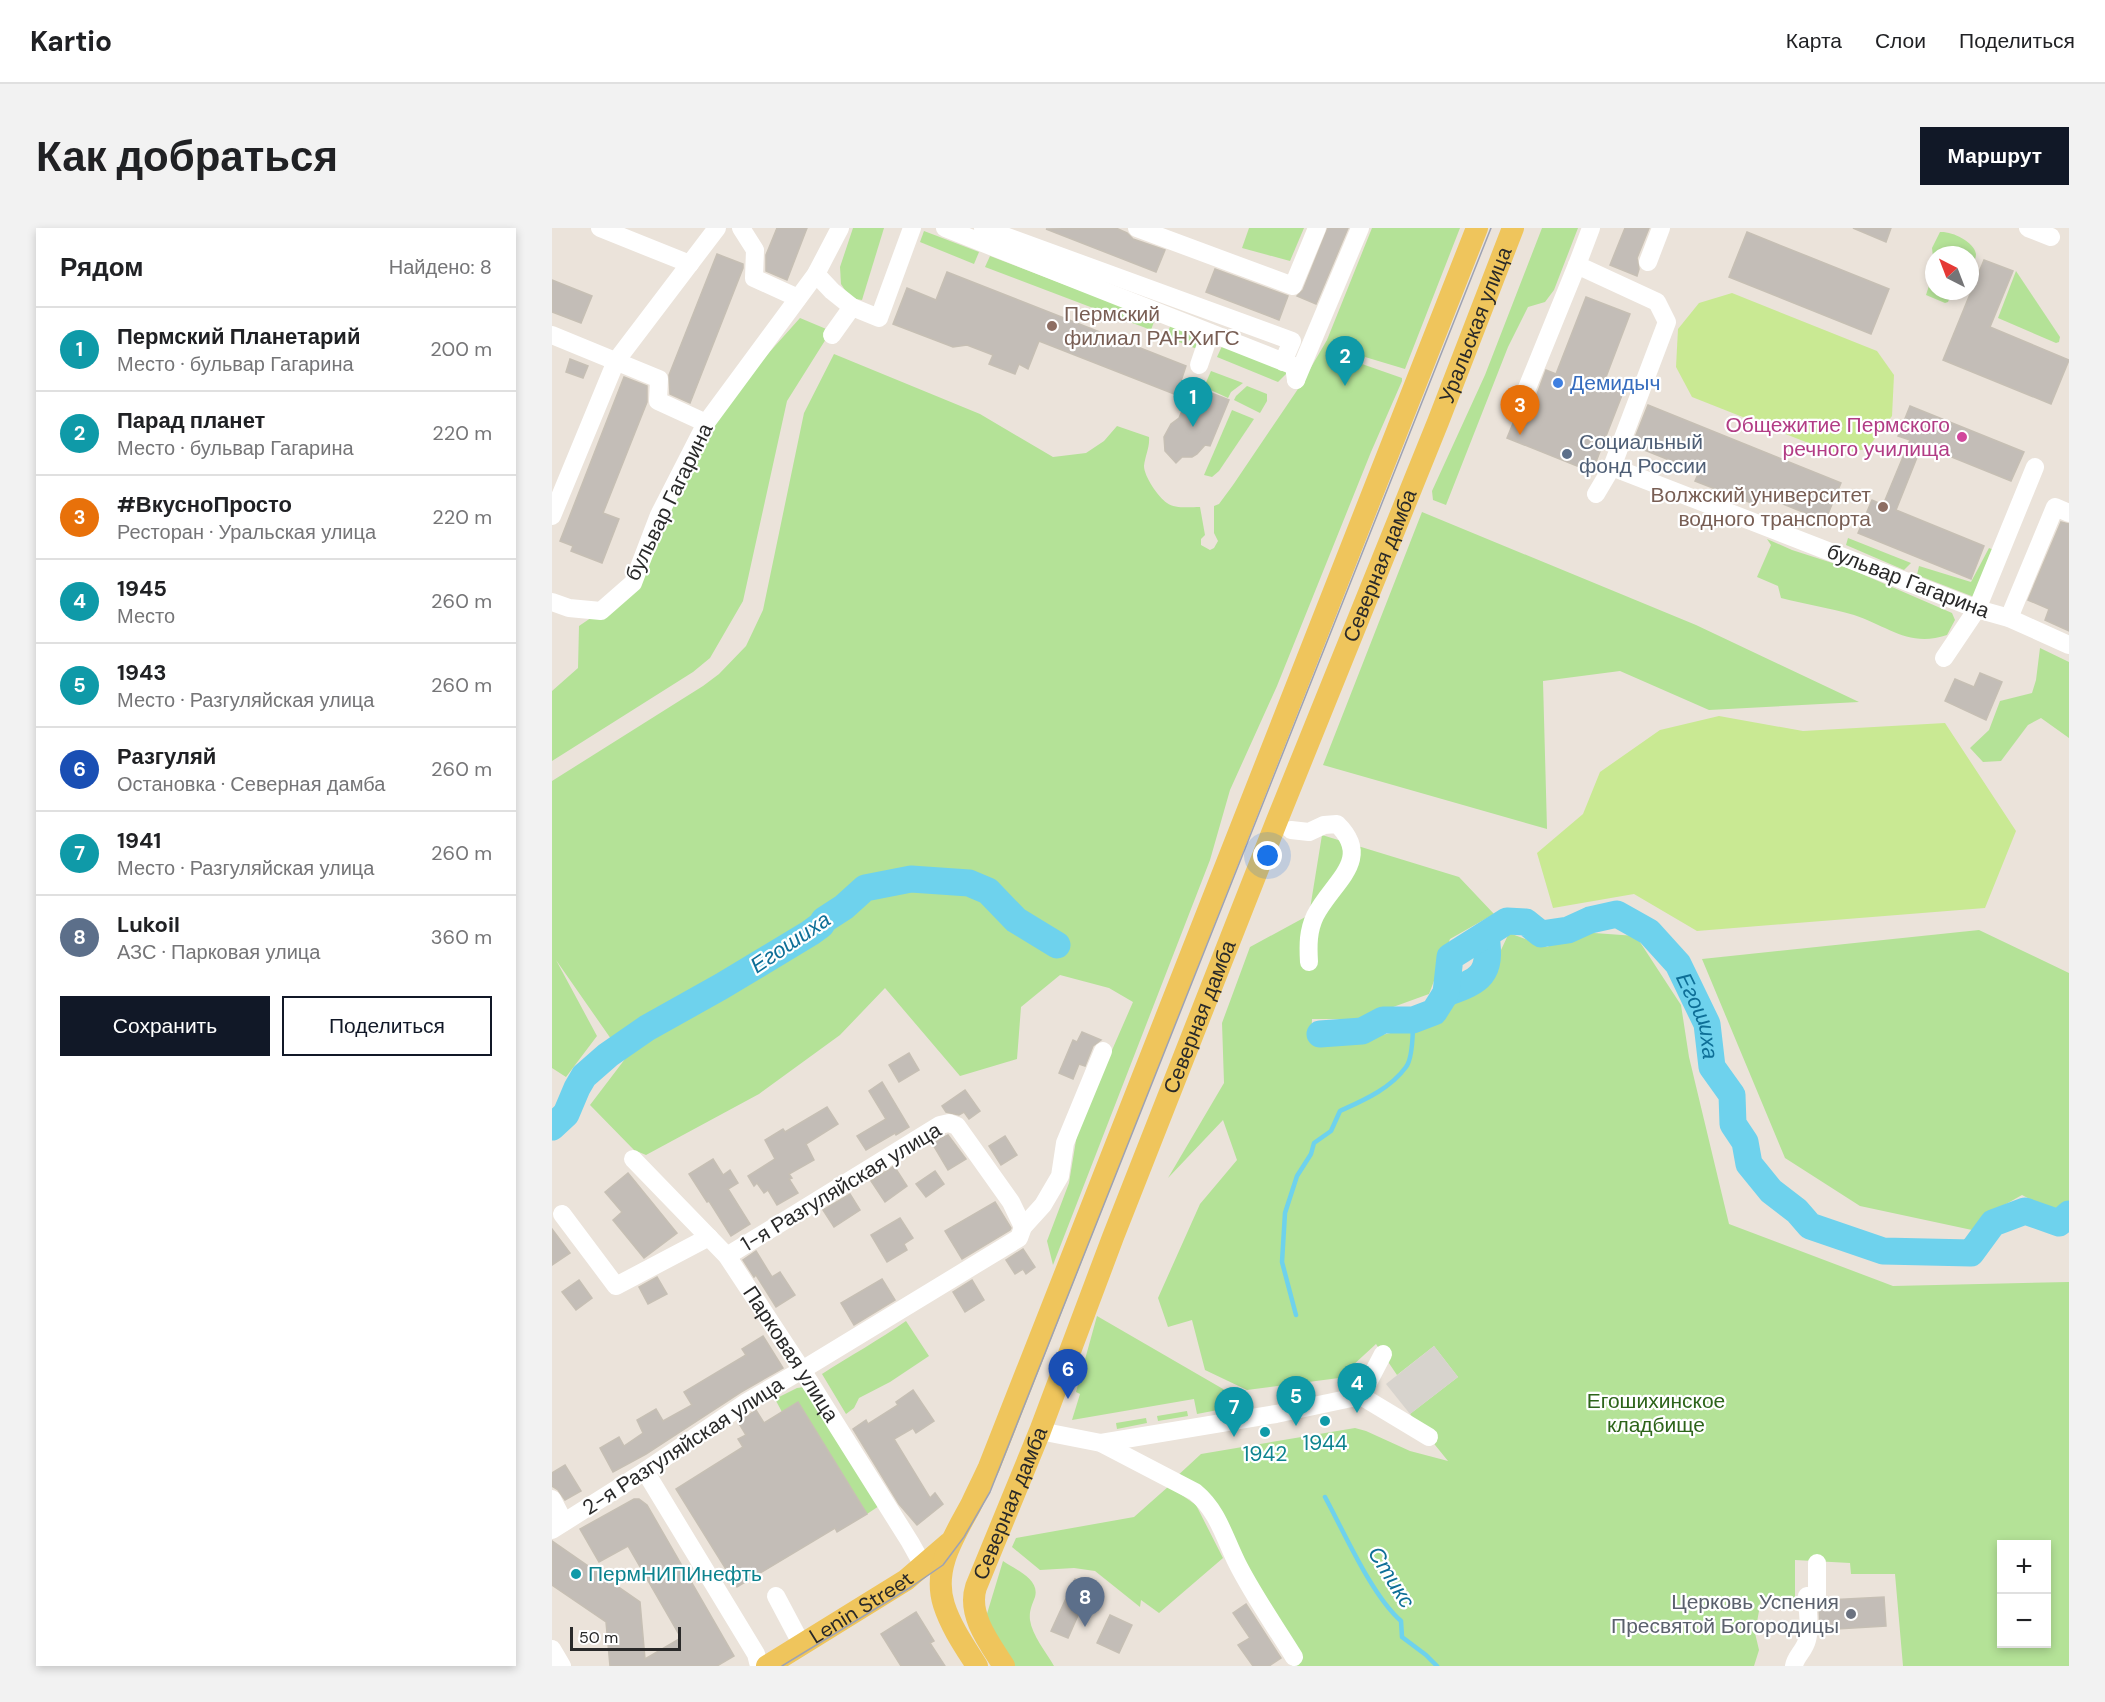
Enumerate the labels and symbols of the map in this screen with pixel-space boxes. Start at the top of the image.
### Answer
street label: Уральская улица [1433,242,1519,407]
north arrow [1925,246,1979,300]
place label: Пермский филиал РАНХиГС [1064,300,1240,352]
marker: Пермский филиал РАНХиГС [1045,319,1059,333]
pin: 2 [1326,336,1364,386]
place label: Демидыч [1570,369,1660,397]
marker: Демидыч [1551,376,1565,390]
pin: 1 [1174,378,1212,427]
pin: 3 [1500,386,1540,435]
place label: Общежитие Пермского речного училища [1725,411,1950,463]
street label: бульвар Гагарина [619,418,719,585]
place label: Социальный фонд России [1579,428,1707,480]
marker: Общежитие Пермского речного училища [1955,430,1969,444]
marker: Социальный фонд России [1560,447,1574,461]
place label: Волжский университет водного транспорта [1650,481,1871,533]
street label: Северная дамба [1336,485,1424,646]
marker: Волжский университет водного транспорта [1876,500,1890,514]
street label: бульвар Гагарина [1823,537,1994,625]
your location [1253,841,1282,870]
water label: Егошиха [744,905,836,980]
street label: Северная дамба [1157,936,1243,1098]
water label: Егошиха [1669,968,1725,1061]
street label: 1-я Разгуляйская улица [736,1116,947,1258]
street label: Парковая улица [736,1280,845,1428]
pin: 6 [1048,1350,1088,1399]
pin: 4 [1338,1364,1376,1413]
street label: 2-я Разгуляйская улица [577,1370,789,1522]
pin: 5 [1276,1376,1316,1426]
park label: Егошихинское кладбище [1587,1387,1725,1439]
pin: 7 [1214,1388,1254,1437]
marker: 1944 [1318,1414,1332,1428]
street label: Северная дамба [966,1423,1054,1584]
marker: 1942 [1258,1425,1272,1439]
place label: 1944 [1302,1429,1348,1457]
place label: 1942 [1243,1440,1287,1468]
water label: Стикс [1361,1541,1422,1614]
place label: ПермНИПИнефть [588,1560,762,1588]
street label: Lenin Street [804,1565,920,1650]
marker: ПермНИПИнефть [569,1567,583,1581]
pin: 8 [1066,1578,1104,1627]
place label: Церковь Успения Пресвятой Богородицы [1611,1588,1839,1640]
marker: Церковь Успения Пресвятой Богородицы [1844,1607,1858,1621]
scale bar [570,1624,681,1652]

